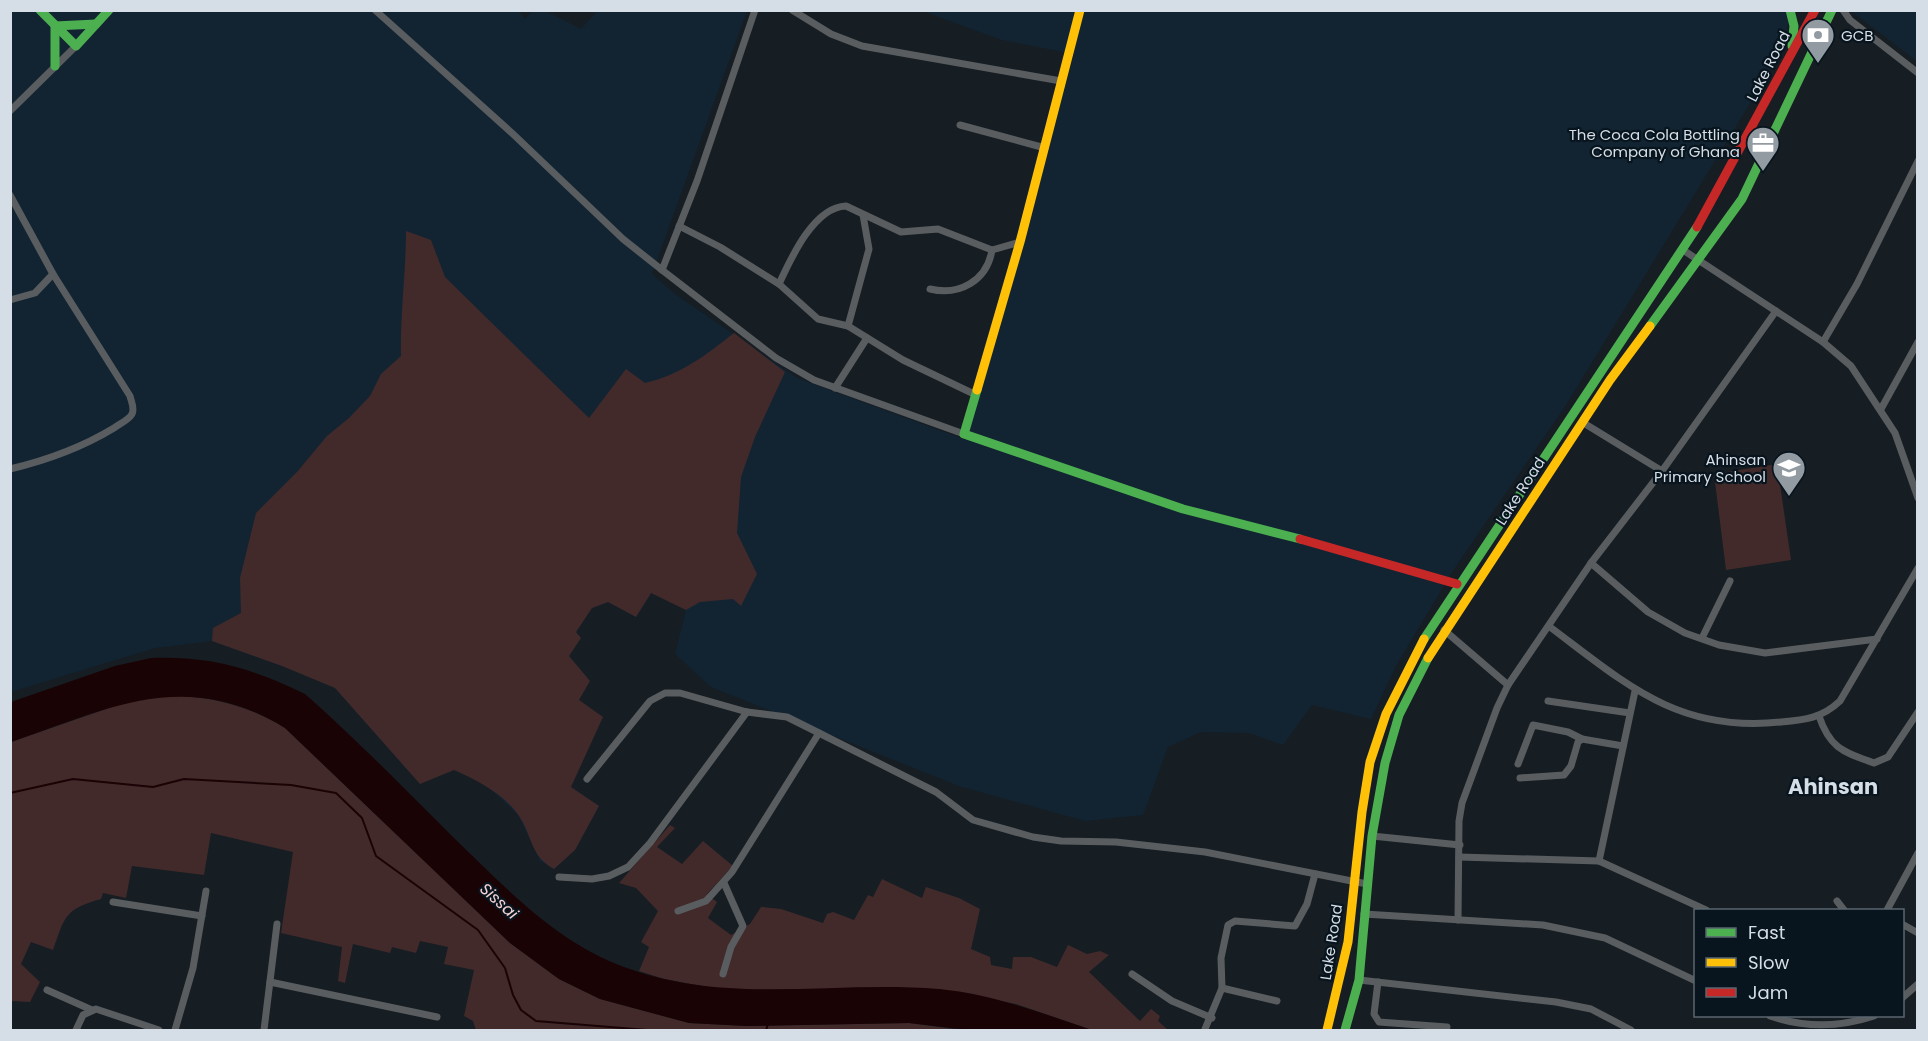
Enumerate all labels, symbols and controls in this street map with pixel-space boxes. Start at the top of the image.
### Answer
bank icon: GCB [1800,17,1836,64]
place label: GCB [1841,25,1873,46]
street label: Lake Road [1741,27,1795,105]
place label: The Coca Cola Bottling Company of Ghana [1569,124,1740,162]
office icon: The Coca Cola Bottling Company of Ghana [1745,125,1781,172]
place label: Ahinsan Primary School [1654,449,1766,487]
school or university icon: Ahinsan Primary School [1771,450,1807,497]
street label: Lake Road [1490,453,1550,529]
district label: Ahinsan [1788,772,1878,801]
water label: Sissai [475,877,524,925]
street label: Lake Road [1315,903,1347,981]
legend [1694,909,1904,1017]
text: Fast [1748,920,1785,945]
text: Slow [1748,950,1790,975]
text: Jam [1748,980,1788,1005]

